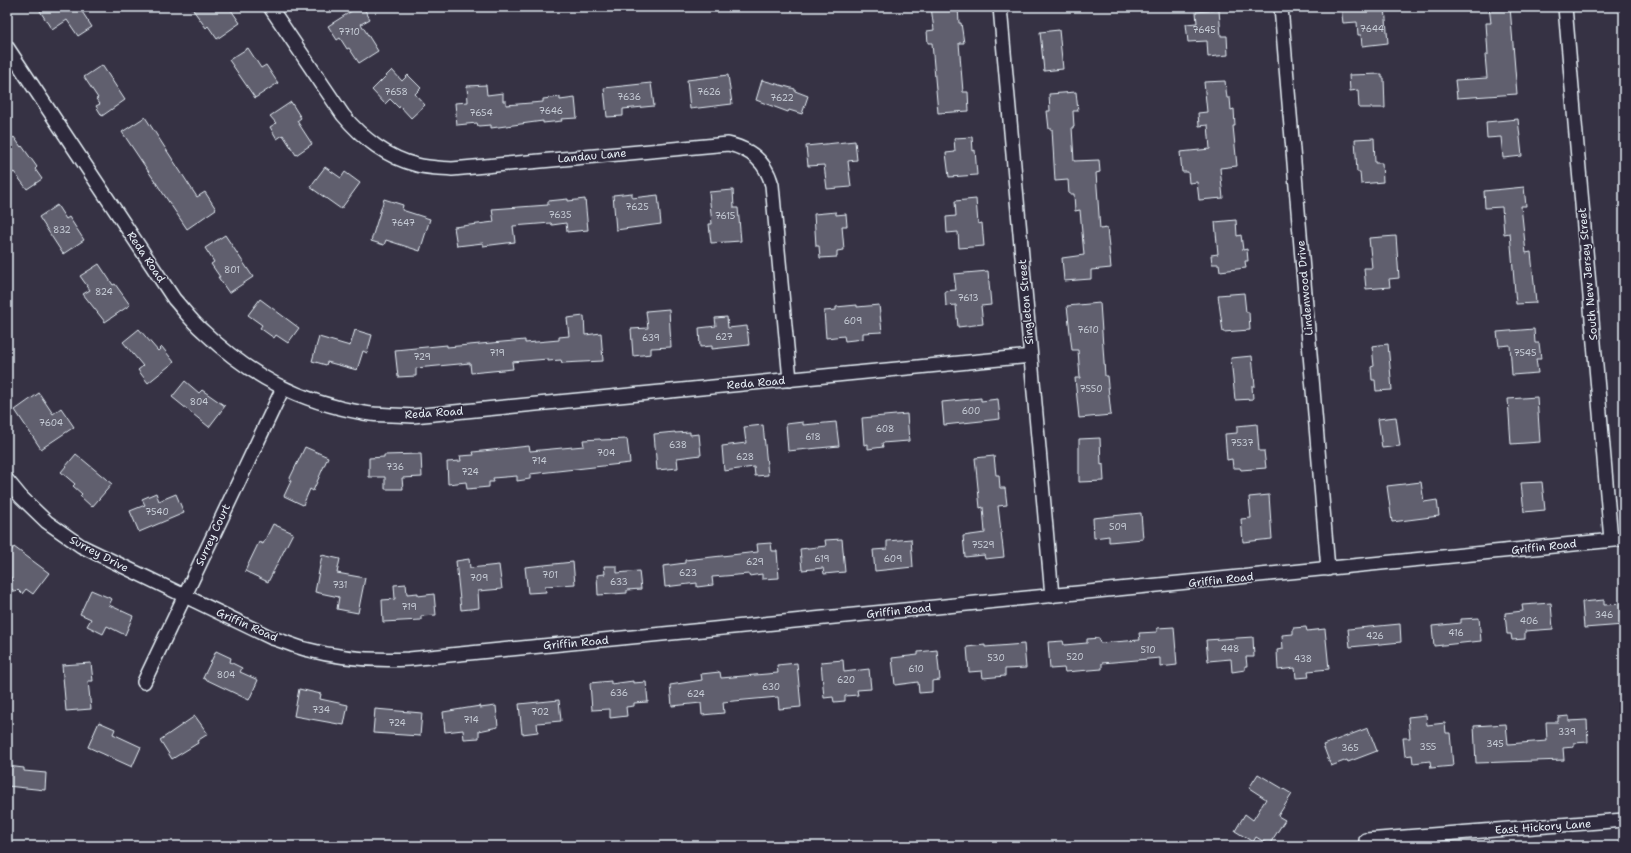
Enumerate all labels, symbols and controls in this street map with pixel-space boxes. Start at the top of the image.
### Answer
house number: 7644 [1360,23,1384,35]
house number: 7645 [1192,24,1216,36]
house number: 7710 [338,26,360,38]
house number: 7658 [384,86,408,98]
house number: 7626 [697,86,721,98]
house number: 7636 [617,91,641,103]
house number: 7622 [770,92,794,104]
house number: 7646 [539,105,563,117]
house number: 7654 [469,107,493,119]
street label: Landau Lane [557,146,627,166]
house number: 7625 [625,201,649,213]
street label: South New Jersey Street [1575,207,1601,341]
house number: 7635 [548,209,572,221]
house number: 7615 [715,210,735,222]
house number: 7647 [391,217,415,229]
house number: 832 [53,224,71,236]
street label: Reda Road [123,229,169,286]
street label: Lindenwood Drive [1293,240,1317,336]
street label: Singleton Street [1015,258,1037,345]
house number: 801 [224,264,240,276]
house number: 824 [95,286,113,298]
house number: 7613 [957,292,979,304]
house number: 609 [844,315,862,327]
house number: 7610 [1077,324,1099,336]
house number: 627 [715,331,733,343]
house number: 639 [642,332,660,344]
house number: 719 [489,347,505,359]
house number: 7545 [1514,347,1536,359]
house number: 729 [413,351,431,363]
street label: Reda Road [726,373,786,393]
house number: 7550 [1080,383,1102,395]
house number: 804 [190,396,208,408]
street label: Reda Road [404,403,464,423]
house number: 600 [962,405,980,417]
house number: 7604 [39,417,63,429]
house number: 608 [876,423,894,435]
house number: 618 [805,431,821,443]
house number: 7537 [1231,437,1253,449]
house number: 638 [669,439,687,451]
house number: 704 [597,447,615,459]
house number: 628 [736,451,754,463]
house number: 714 [531,455,547,467]
house number: 736 [386,461,404,473]
house number: 724 [461,466,479,478]
street label: Surrey Court [192,501,234,568]
house number: 7540 [145,506,169,518]
house number: 509 [1109,521,1127,533]
street label: Surrey Drive [67,532,131,576]
street label: Griffin Road [1511,536,1577,558]
house number: 7529 [971,539,995,551]
house number: 619 [814,553,830,565]
house number: 609 [884,553,902,565]
house number: 629 [746,556,764,568]
house number: 623 [679,567,697,579]
house number: 701 [542,569,558,581]
street label: Griffin Road [1188,569,1254,591]
house number: 709 [470,572,488,584]
house number: 633 [610,576,628,588]
house number: 731 [332,579,348,591]
street label: Griffin Road [866,600,932,622]
house number: 719 [401,601,417,613]
street label: Griffin Road [214,605,280,645]
house number: 346 [1595,609,1613,621]
house number: 406 [1520,615,1538,627]
house number: 416 [1448,627,1464,639]
house number: 426 [1366,630,1384,642]
street label: Griffin Road [543,633,609,653]
house number: 448 [1221,643,1239,655]
house number: 510 [1141,644,1155,656]
house number: 520 [1066,651,1084,663]
house number: 530 [987,652,1005,664]
house number: 438 [1294,653,1312,665]
house number: 610 [908,663,924,675]
house number: 804 [217,669,235,681]
house number: 620 [837,674,855,686]
house number: 630 [762,681,780,693]
house number: 636 [610,687,628,699]
house number: 624 [687,688,705,700]
house number: 734 [312,704,330,716]
house number: 702 [531,706,549,718]
house number: 714 [463,714,479,726]
house number: 724 [388,717,406,729]
house number: 339 [1558,726,1576,738]
house number: 345 [1486,738,1504,750]
house number: 355 [1420,741,1436,753]
house number: 365 [1341,742,1359,754]
street label: East Hickory Lane [1494,816,1592,838]

